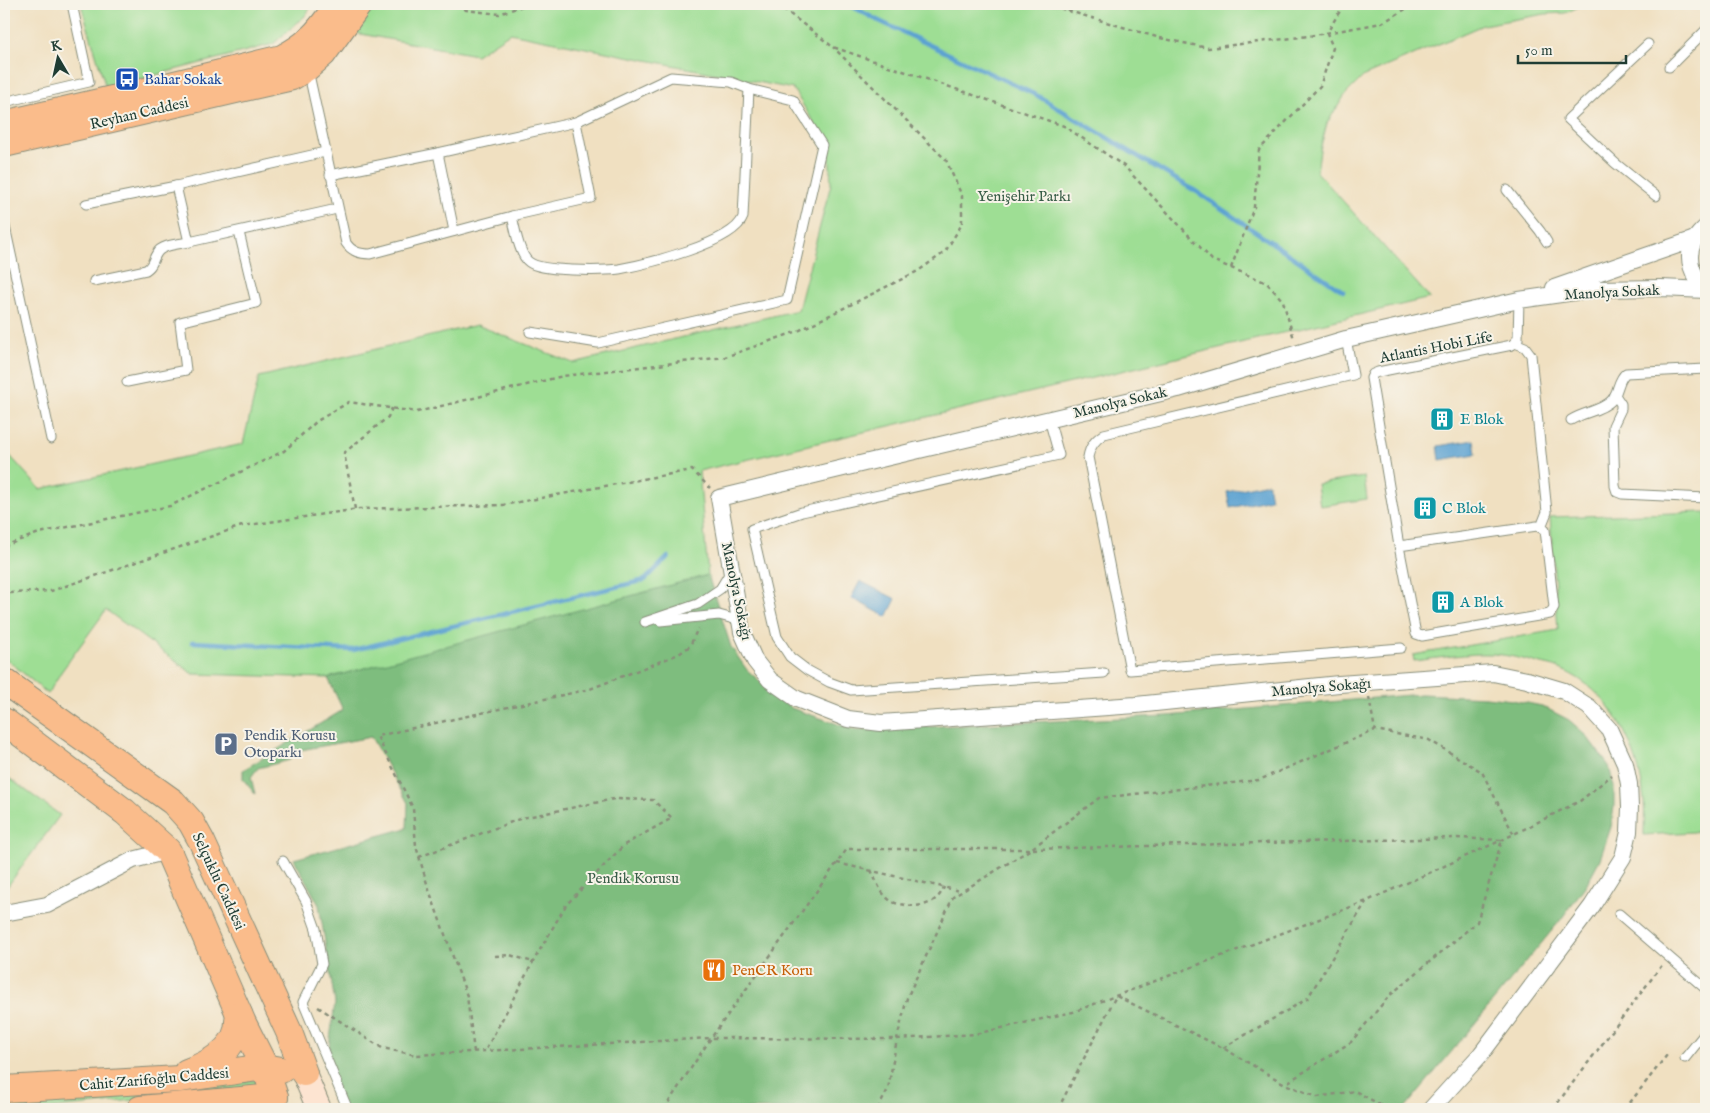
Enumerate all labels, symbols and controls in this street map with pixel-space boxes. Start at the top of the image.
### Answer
north arrow [32,32,82,82]
scale bar [1518,32,1625,64]
text: K [50,36,63,56]
text: 50 m [1525,41,1553,60]
bus stop icon: Bahar Sokak [114,66,140,92]
place label: Bahar Sokak [144,70,223,89]
street label: Reyhan Caddesi [88,93,190,134]
park label: Yenişehir Parkı [977,187,1071,206]
street label: Manolya Sokak [1564,280,1661,304]
street label: Atlantis Hobi Life [1377,327,1494,368]
street label: Manolya Sokak [1071,382,1170,423]
building icon: E Blok [1429,406,1455,432]
place label: E Blok [1460,410,1505,429]
building icon: C Blok [1412,495,1438,521]
place label: C Blok [1442,499,1487,518]
street label: Manolya Sokağı [717,540,756,642]
building icon: A Blok [1430,589,1456,615]
place label: A Blok [1459,593,1504,612]
street label: Manolya Sokağı [1270,674,1372,701]
place label: Pendik Korusu Otoparkı [244,726,336,762]
parking icon: Pendik Korusu Otoparkı [213,731,239,757]
street label: Selçuklu Caddesi [188,829,249,933]
park label: Pendik Korusu [587,869,679,888]
restaurant icon: PenCR Koru [701,957,727,983]
place label: PenCR Koru [732,961,813,980]
street label: Cahit Zarifoğlu Caddesi [78,1063,230,1096]

